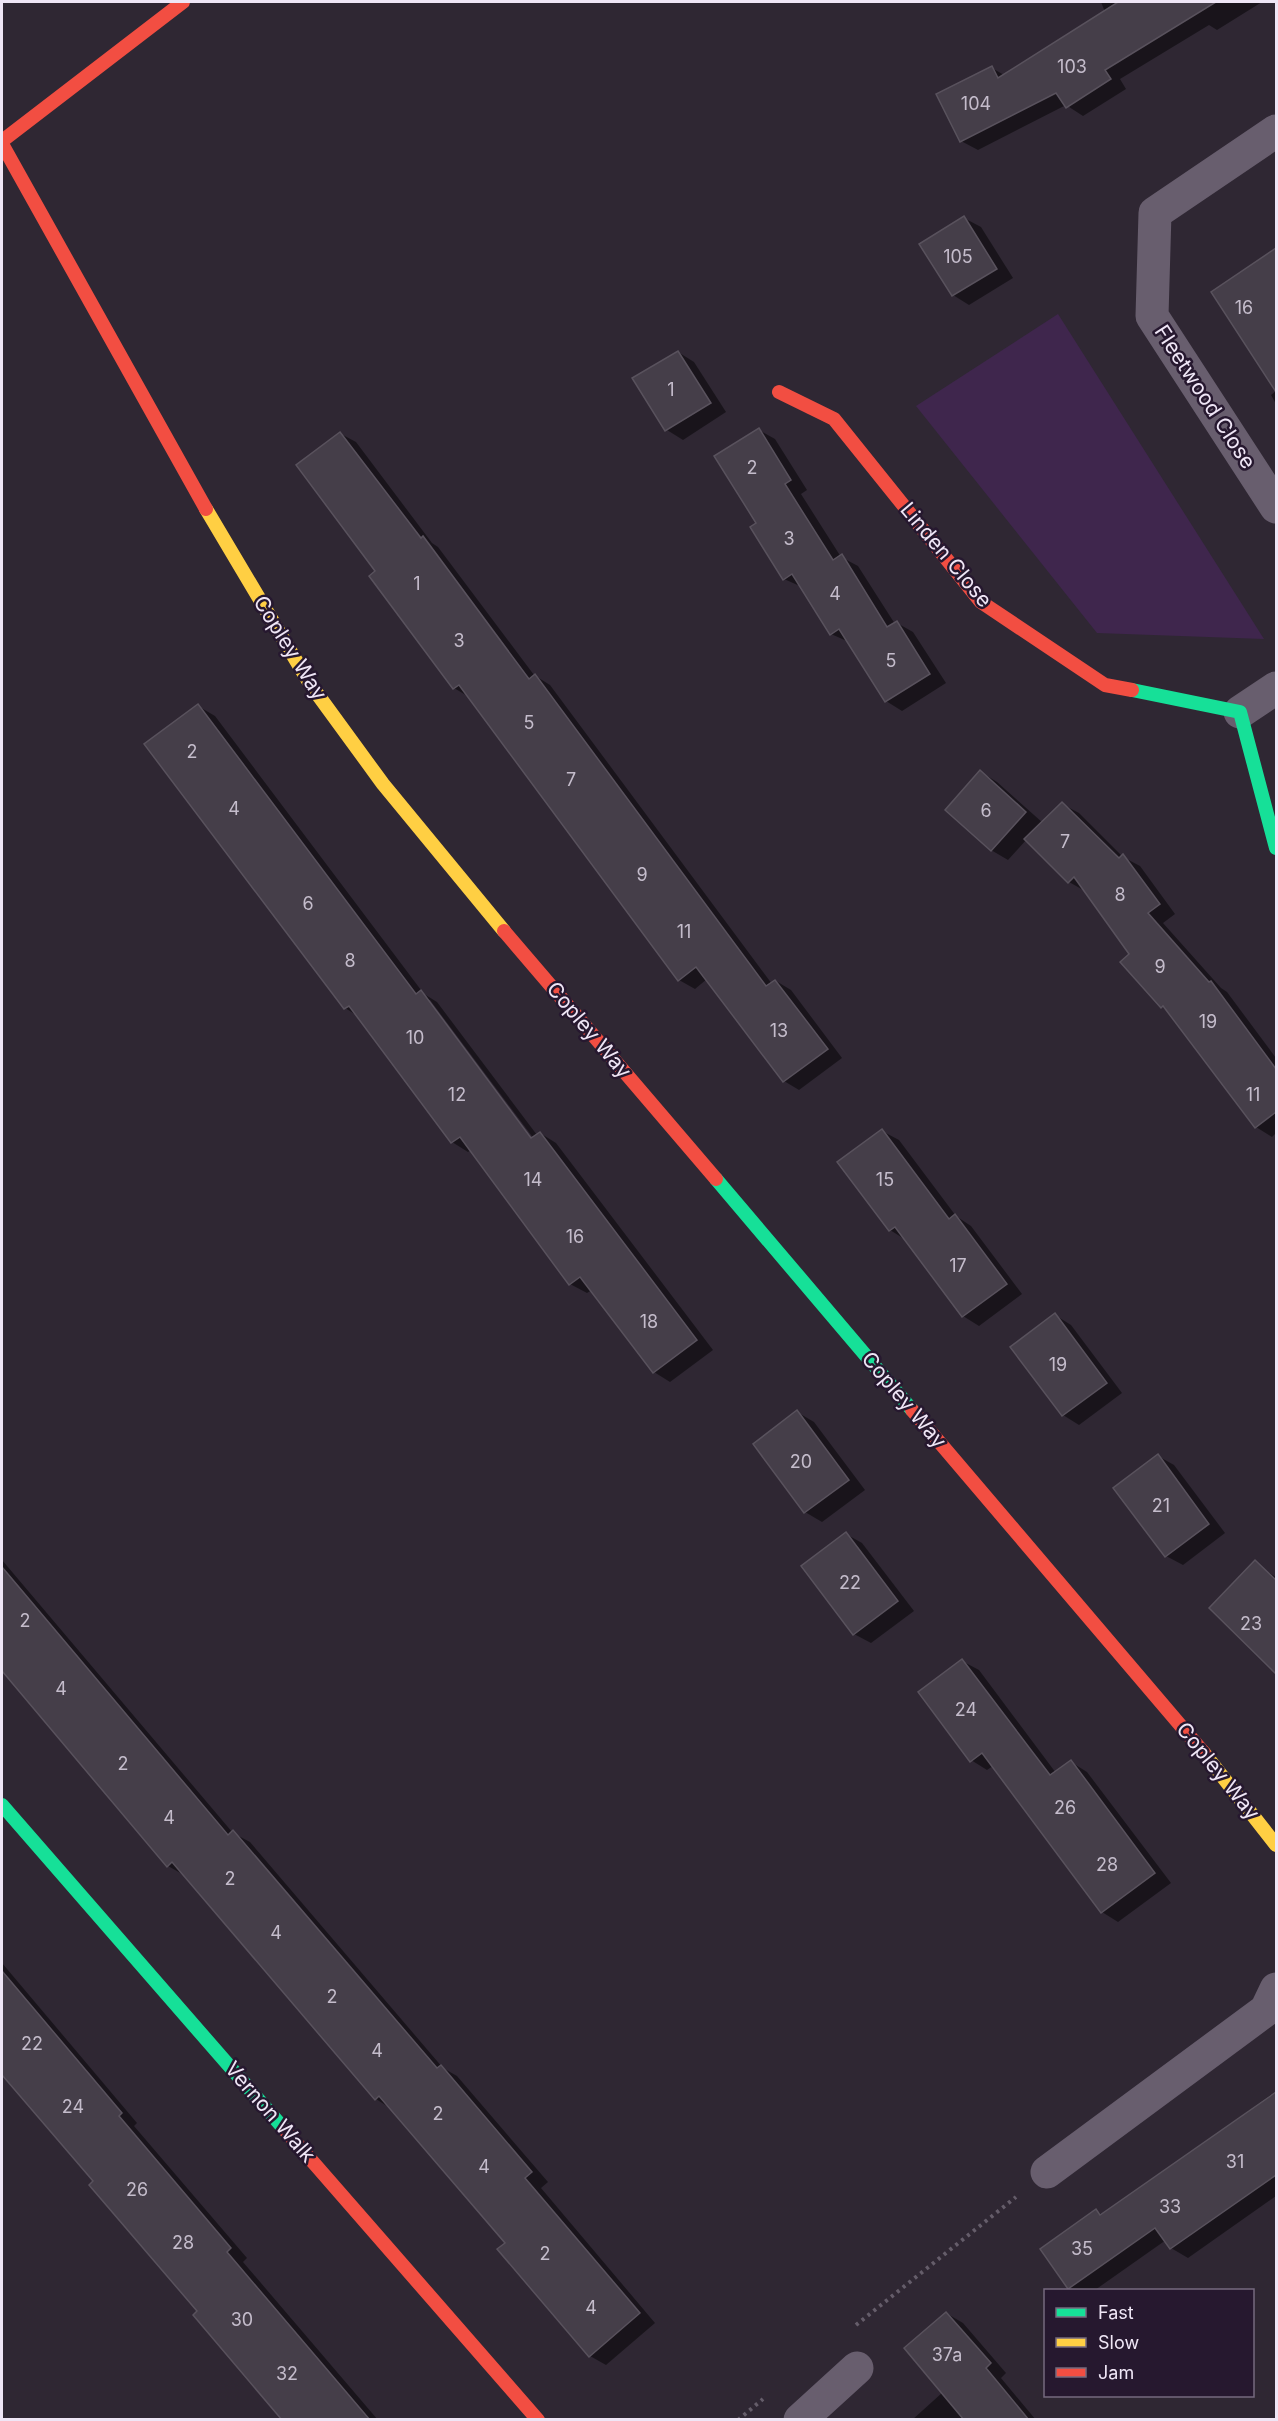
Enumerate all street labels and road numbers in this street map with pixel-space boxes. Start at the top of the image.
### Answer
street label: Fleetwood Close [1150,320,1261,473]
street label: Linden Close [895,497,997,612]
street label: Copley Way [248,591,332,705]
street label: Copley Way [542,976,637,1083]
street label: Copley Way [857,1346,952,1453]
street label: Copley Way [1171,1717,1265,1825]
street label: Vernon Walk [220,2056,321,2167]

